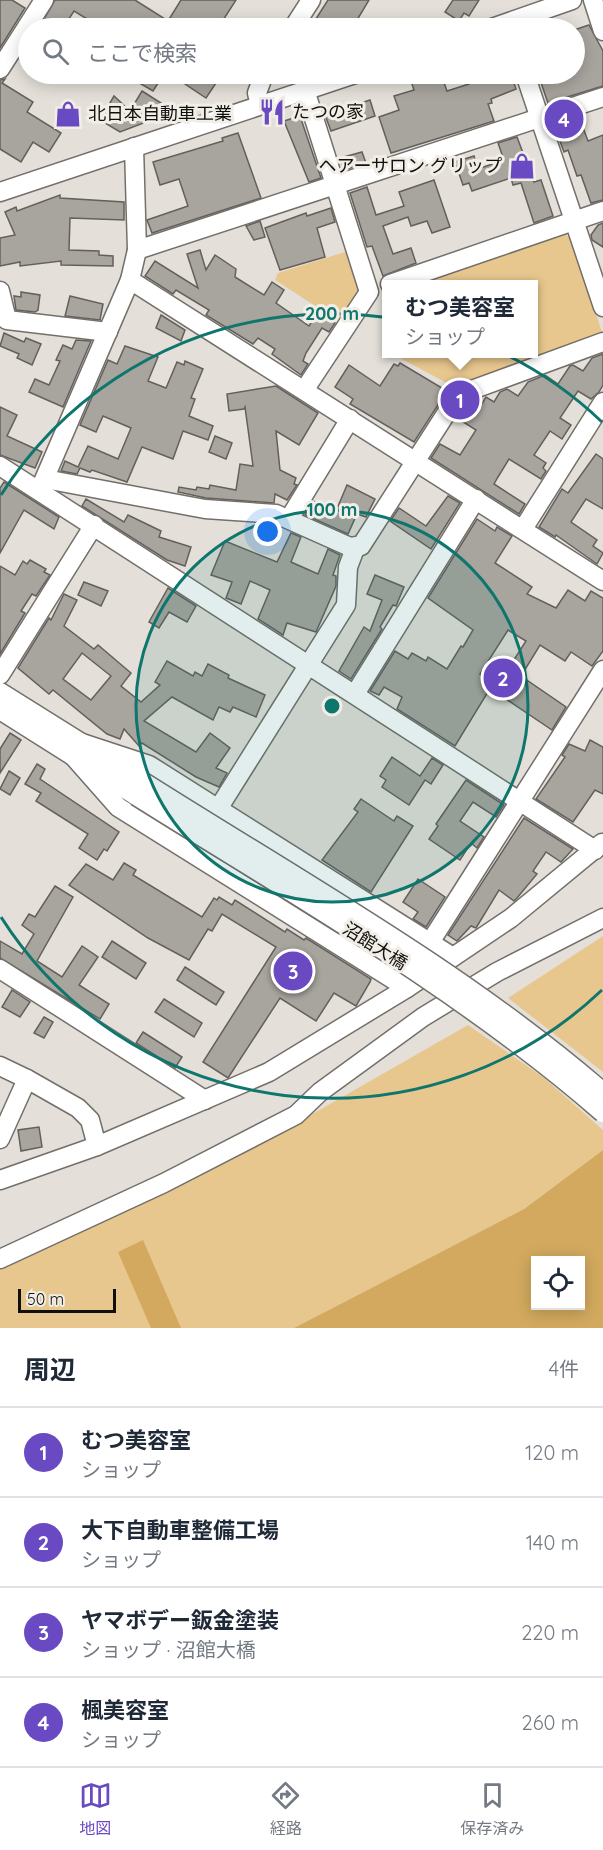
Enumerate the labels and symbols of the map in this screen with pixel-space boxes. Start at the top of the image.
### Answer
pin: 4 [544,96,584,142]
restaurant icon: たつの家 [257,97,287,127]
shop icon: 北日本自動車工業 [53,99,83,129]
place label: たつの家 [292,100,364,123]
place label: 北日本自動車工業 [88,102,232,125]
shop icon: ヘアーサロン グリップ [507,151,537,181]
place label: ヘアーサロン グリップ [319,154,502,177]
text: 200 m [305,302,359,325]
pin: 1 [440,378,480,422]
text: 100 m [307,498,357,521]
your location [253,517,282,546]
pin: 2 [484,656,522,700]
centre of rings [322,696,342,716]
street label: 沼館大橋 [339,917,412,974]
pin: 3 [274,948,312,994]
scale bar [18,1286,116,1314]

